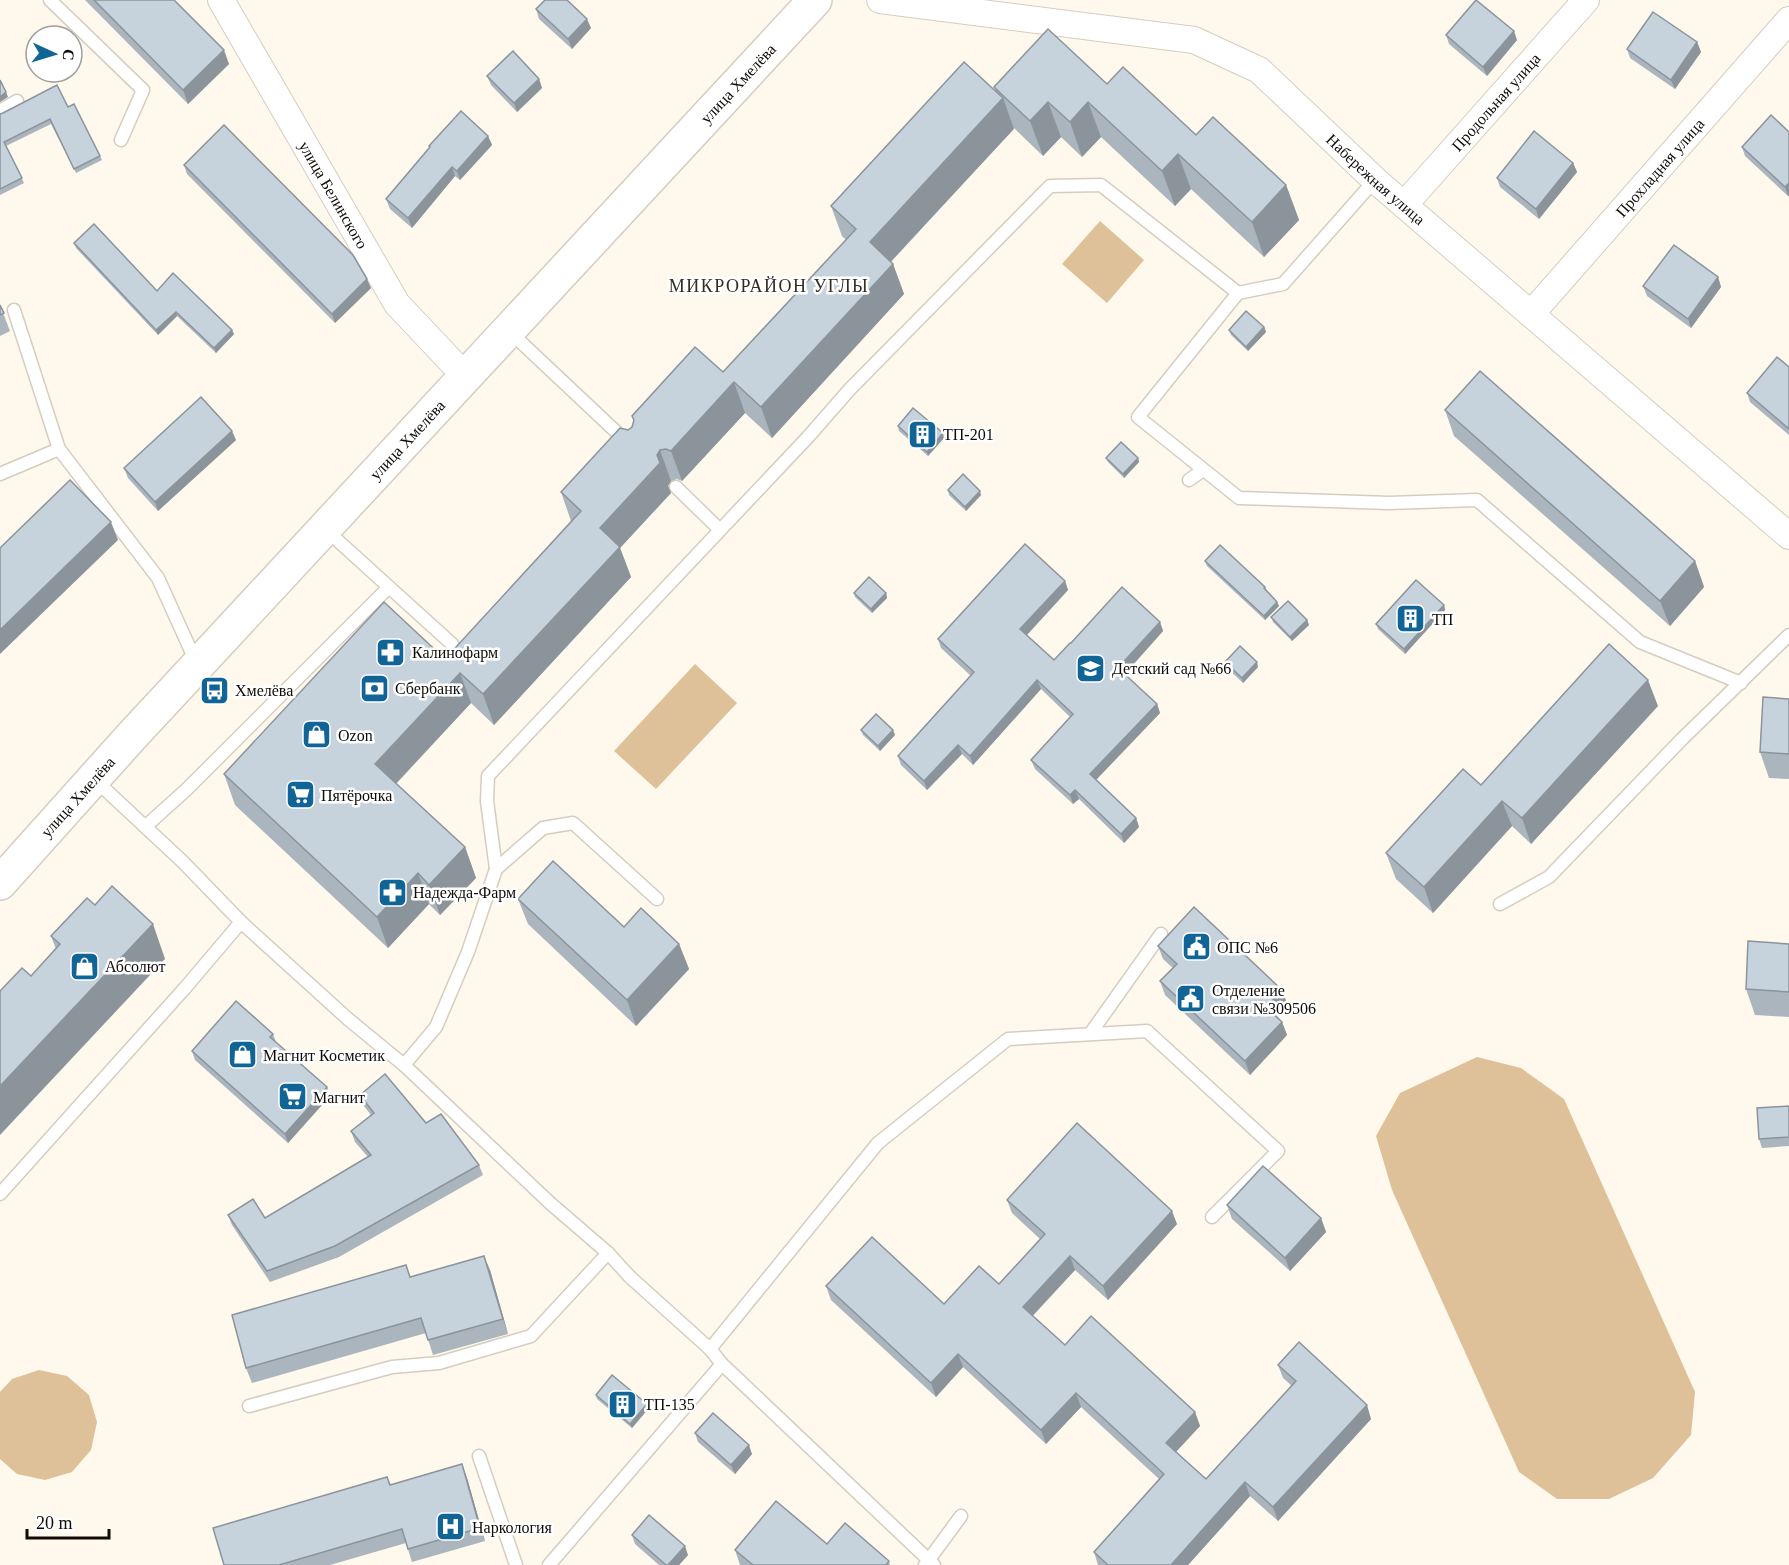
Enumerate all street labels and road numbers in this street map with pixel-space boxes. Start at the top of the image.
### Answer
street label: улица Хмелёва [697,41,779,127]
street label: Продольная улица [1448,50,1544,154]
street label: Прохладная улица [1612,115,1708,220]
street label: Набережная улица [1323,131,1428,228]
street label: улица Белинского [295,138,371,252]
street label: улица Хмелёва [367,397,448,484]
street label: улица Хмелёва [37,753,118,841]

